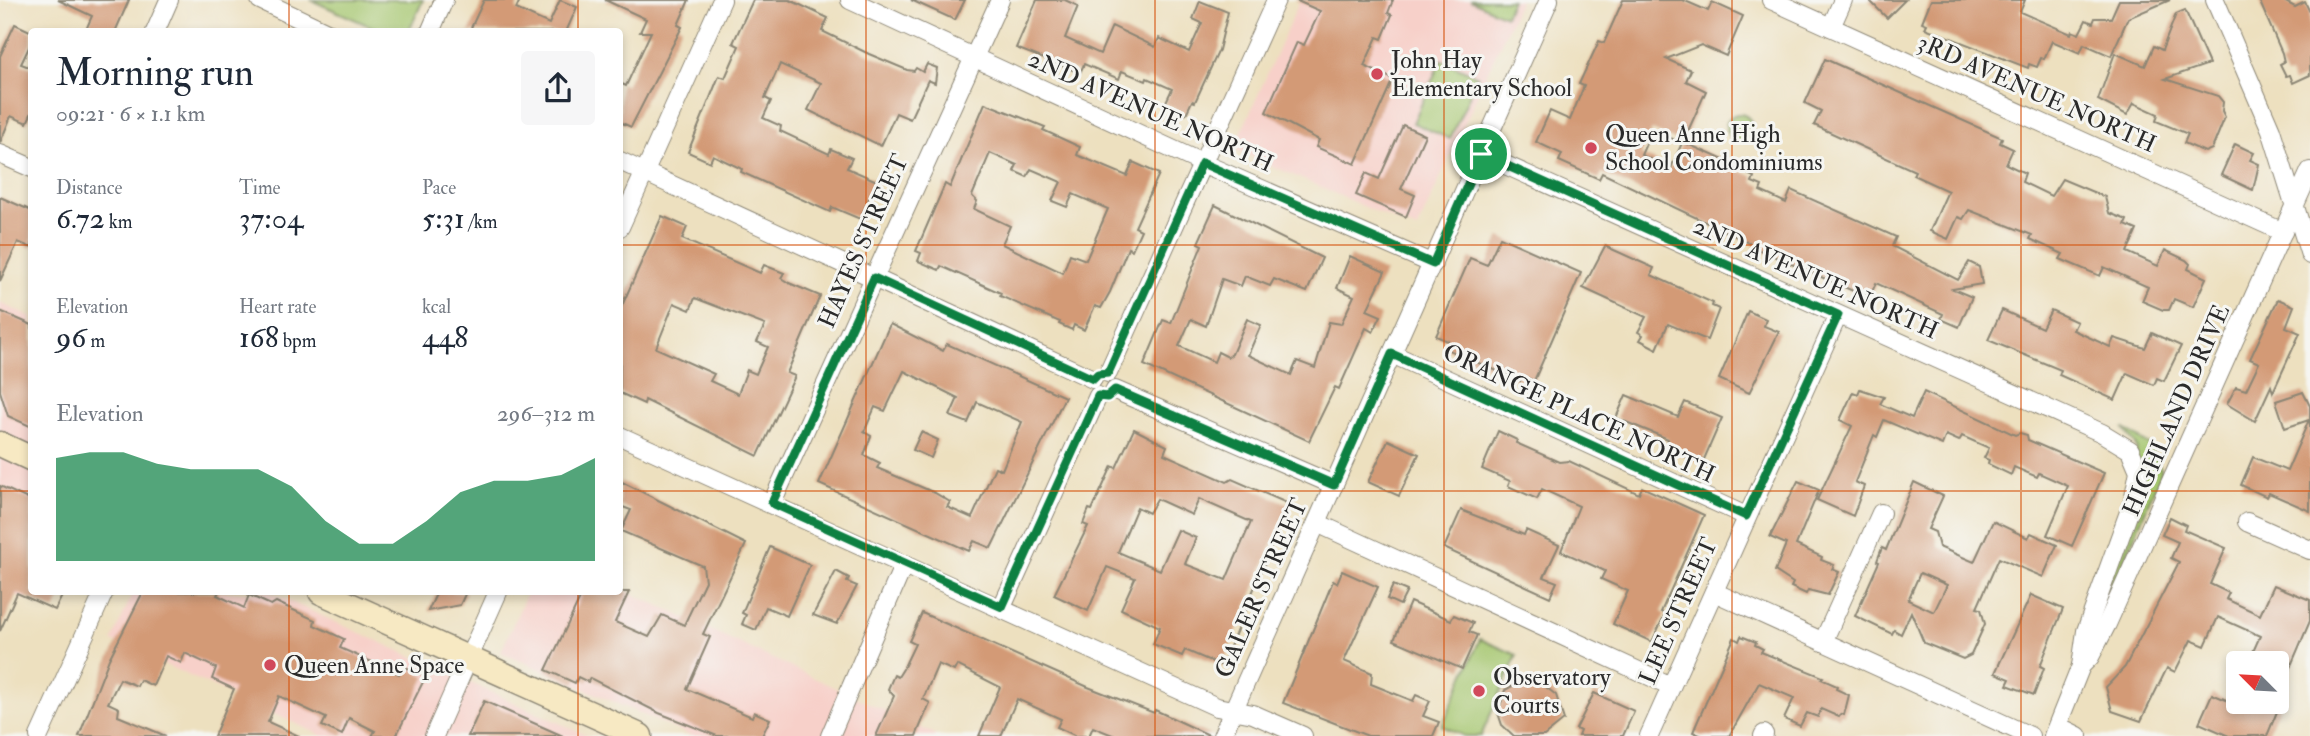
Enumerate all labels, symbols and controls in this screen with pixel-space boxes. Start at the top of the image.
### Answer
street label: 3RD AVENUE NORTH [1913,27,2161,160]
street label: 2ND AVENUE NORTH [1024,43,1278,179]
place label: John Hay Elementary School [1390,45,1572,104]
text: Morning run [56,49,254,97]
button: share [521,51,595,125]
marker: John Hay Elementary School [1369,66,1385,82]
text: 09:21 · 6 × 1.1 km [56,99,205,128]
place label: Queen Anne High School Condominiums [1605,119,1823,178]
pin [1451,124,1511,184]
icon: arrive [1462,135,1500,173]
marker: Queen Anne High School Condominiums [1583,140,1599,156]
street label: HAYES STREET [811,149,916,333]
text: Distance [56,176,122,200]
text: Time [239,176,281,200]
text: Pace [422,176,456,200]
text: 6.72 [56,200,105,237]
text: 37:04 [239,200,303,237]
text: 5:31 [422,200,465,237]
text: km [105,210,133,234]
text: /km [465,210,498,234]
street label: 2ND AVENUE NORTH [1689,210,1943,346]
text: Elevation [56,295,128,319]
text: Heart rate [239,295,316,319]
text: kcal [422,295,451,319]
street label: HIGHLAND DRIVE [2116,299,2237,521]
text: 96 [56,319,86,356]
text: 168 [239,319,279,356]
text: 448 [422,319,468,356]
text: m [86,329,105,353]
text: bpm [279,329,316,353]
street label: ORANGE PLACE NORTH [1438,337,1720,490]
text: Elevation [56,399,144,428]
text: 296–312 m [497,399,595,428]
street label: GALER STREET [1208,494,1315,683]
street label: LEE STREET [1632,533,1725,690]
place label: Queen Anne Space [284,650,464,681]
north arrow [2226,651,2289,714]
map controls [2226,651,2289,714]
marker: Queen Anne Space [262,657,278,673]
place label: Observatory Courts [1493,662,1611,721]
marker: Observatory Courts [1471,683,1487,699]

